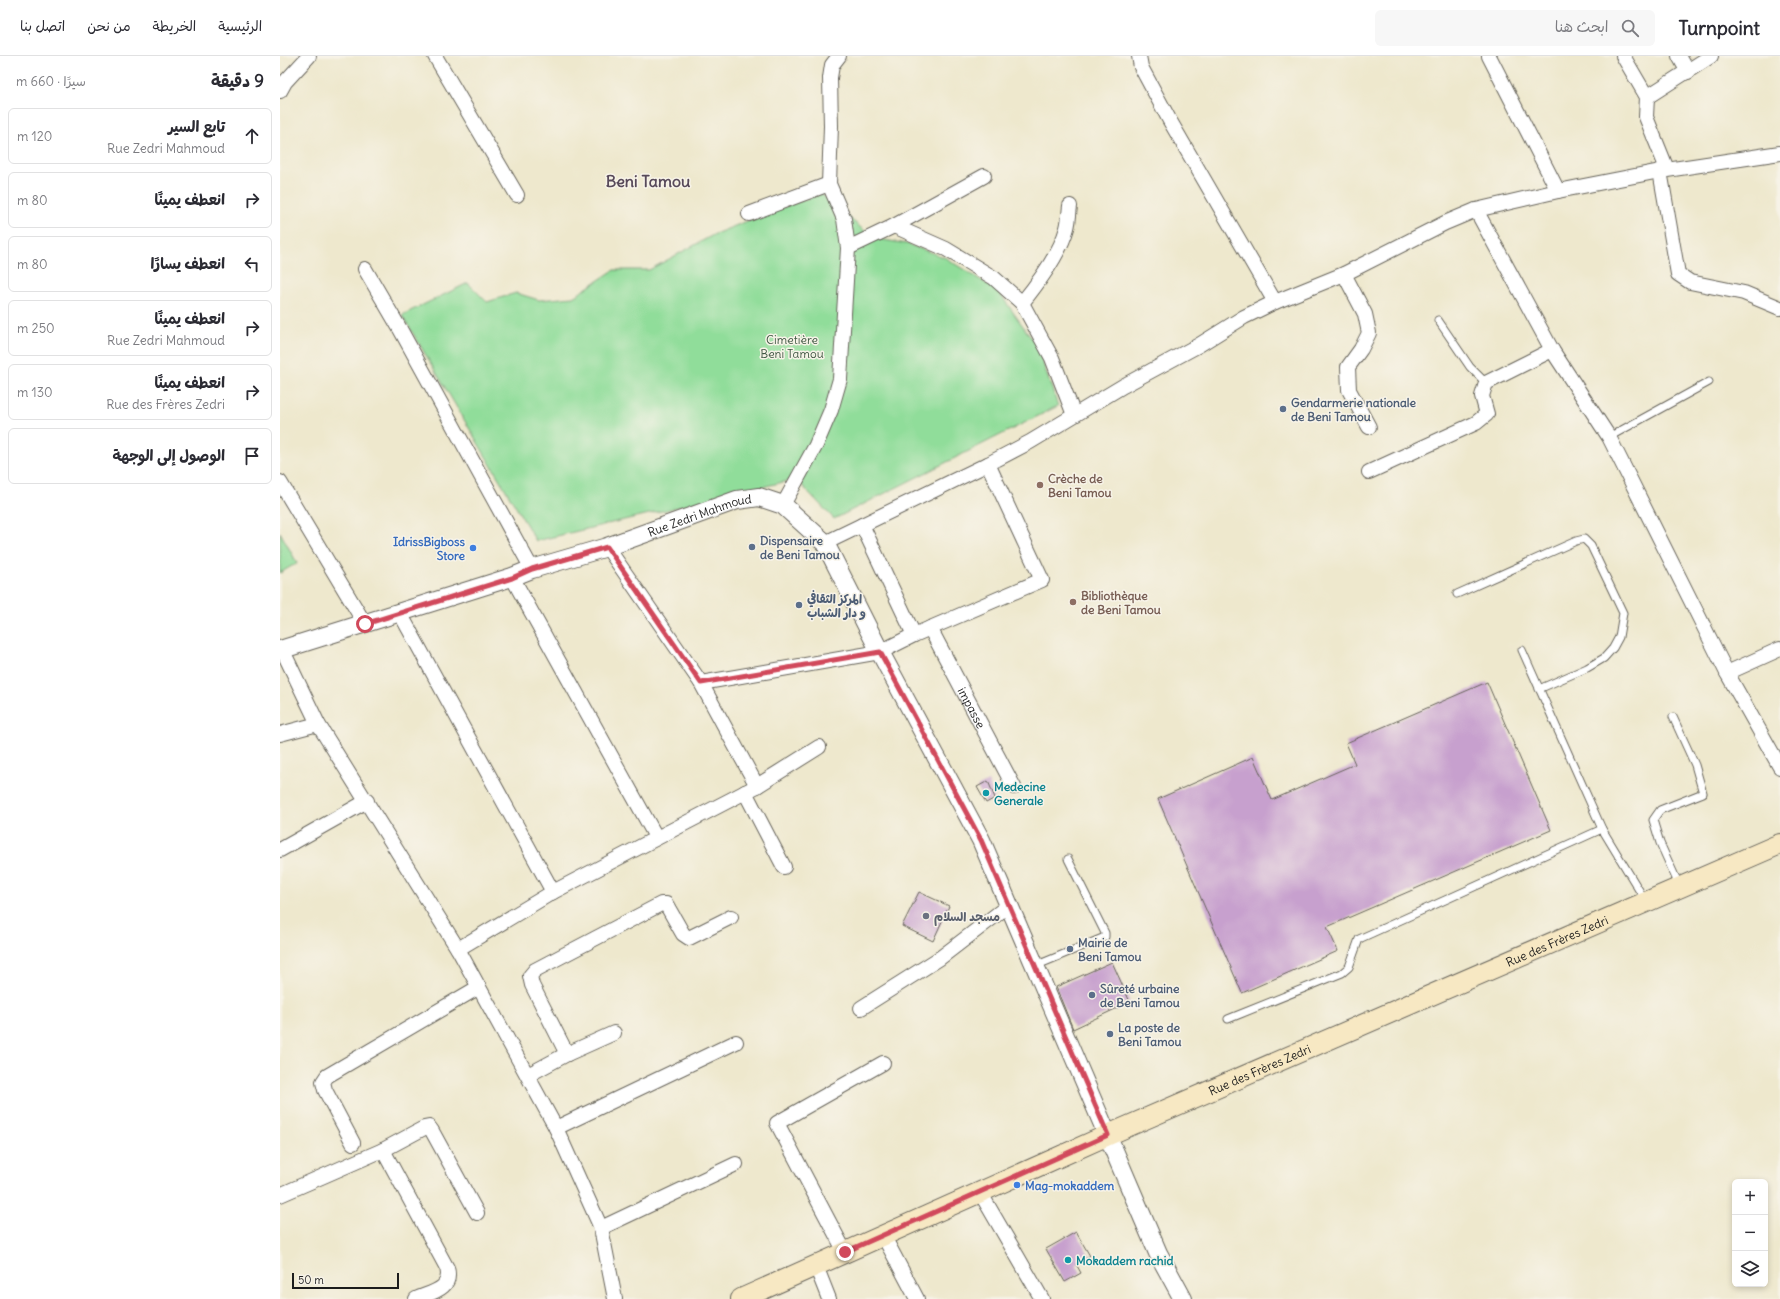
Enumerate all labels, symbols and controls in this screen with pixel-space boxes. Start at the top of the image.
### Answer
search box [1375,10,1655,46]
text: Turnpoint [1679,16,1760,40]
text: اتصل بنا [20,17,65,35]
text: من نحن [87,17,131,35]
text: الخريطة [153,17,196,35]
text: الرئيسية [218,17,262,35]
text: ابحث هنا [1555,17,1609,36]
icon: search [1619,17,1641,39]
text: 9 دقيقة [211,70,264,92]
text: سيرًا · 660 m [16,73,86,90]
text: تابع السير [168,117,225,136]
icon: ahead [241,125,263,147]
text: 120 m [17,128,52,145]
text: Rue Zedri Mahmoud [107,140,225,157]
district label: Beni Tamou [606,171,691,191]
icon: right [241,189,263,211]
text: انعطف يمينًا [154,190,225,209]
text: 80 m [17,192,48,209]
icon: left [241,253,263,275]
text: انعطف يسارًا [151,254,225,273]
text: 80 m [17,256,48,273]
text: انعطف يمينًا [154,309,225,328]
icon: right [241,317,263,339]
text: 250 m [17,320,55,337]
text: Rue Zedri Mahmoud [107,332,225,349]
park label: Cimetière Beni Tamou [760,332,824,361]
text: انعطف يمينًا [154,373,225,392]
icon: right [241,381,263,403]
text: 130 m [17,384,53,401]
place label: Gendarmerie nationale de Beni Tamou [1291,395,1417,424]
text: Rue des Frères Zedri [106,396,225,413]
marker: Gendarmerie nationale de Beni Tamou [1278,404,1288,414]
icon: arrive [241,445,263,467]
text: الوصول إلى الوجهة [112,446,225,465]
place label: Crèche de Beni Tamou [1048,471,1111,500]
marker: Crèche de Beni Tamou [1035,480,1045,490]
street label: Rue Zedri Mahmoud [645,491,752,539]
place label: Dispensaire de Beni Tamou [760,533,840,562]
place label: IdrissBigboss Store [393,534,466,563]
marker: Dispensaire de Beni Tamou [747,542,757,552]
marker: IdrissBigboss Store [468,543,478,553]
place label: Bibliothèque de Beni Tamou [1081,588,1161,617]
place label: المركز الثقافي و دار الشباب [807,590,866,620]
marker: Bibliothèque de Beni Tamou [1068,597,1078,607]
marker: المركز الثقافي و دار الشباب [794,600,804,610]
route start [356,615,374,633]
street label: impasse [955,684,989,731]
place label: Medecine Generale [994,779,1046,808]
marker: Medecine Generale [981,788,991,798]
place label: مسجد السلام [934,909,1000,926]
marker: مسجد السلام [921,911,931,921]
street label: Rue des Frères Zedri [1503,912,1610,969]
place label: Mairie de Beni Tamou [1078,935,1141,964]
marker: Mairie de Beni Tamou [1065,944,1075,954]
place label: Sûreté urbaine de Beni Tamou [1100,981,1180,1010]
marker: Sûreté urbaine de Beni Tamou [1087,990,1097,1000]
place label: La poste de Beni Tamou [1118,1020,1181,1049]
marker: La poste de Beni Tamou [1105,1029,1115,1039]
street label: Rue des Frères Zedri [1206,1041,1313,1098]
place label: Mag-mokaddem [1025,1178,1115,1194]
map controls [1732,1179,1768,1287]
button: + [1732,1179,1768,1215]
marker: Mag-mokaddem [1012,1180,1022,1190]
button: − [1732,1215,1768,1251]
route end [836,1243,854,1261]
button: layers [1732,1251,1768,1287]
place label: Mokaddem rachid [1076,1253,1173,1268]
marker: Mokaddem rachid [1063,1255,1073,1265]
scale bar [292,1271,399,1290]
text: 50 m [298,1273,324,1287]

